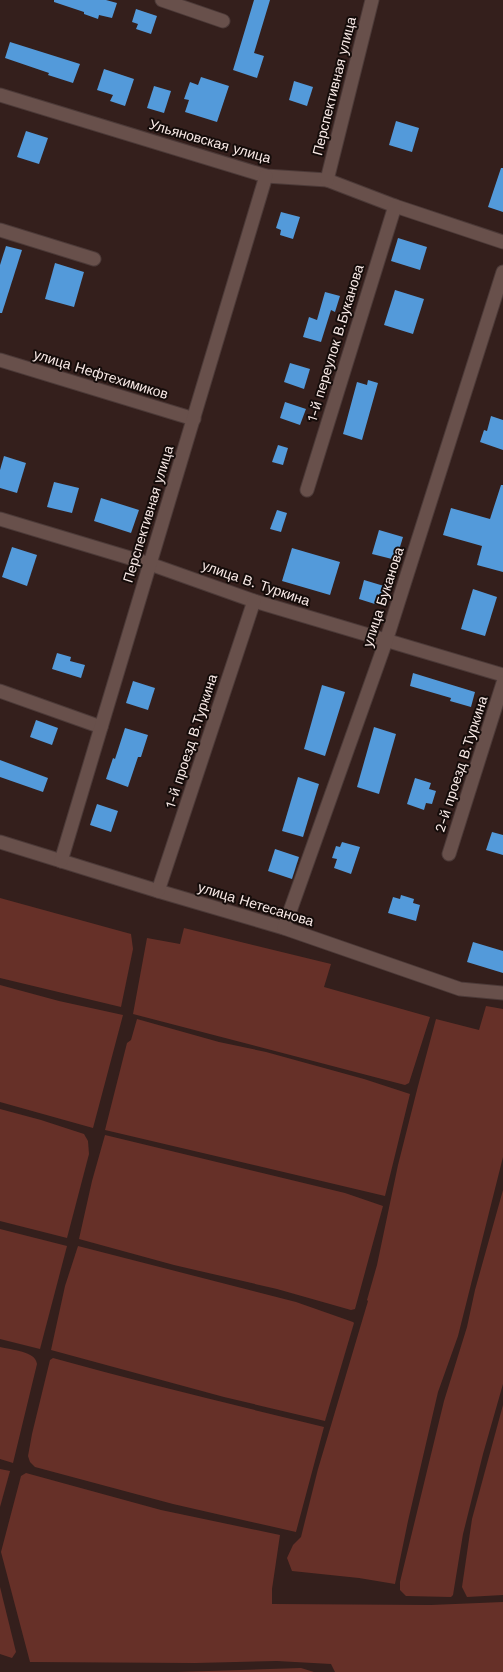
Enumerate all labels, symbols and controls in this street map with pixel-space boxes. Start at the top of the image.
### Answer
street label: Перспективная улица [309,15,359,157]
street label: Ульяновская улица [147,116,273,166]
street label: 1-й переулок В.Буканова [303,262,367,423]
street label: улица Нефтехимиков [32,346,170,402]
street label: Перспективная улица [120,443,177,584]
street label: улица Буканова [359,545,407,649]
street label: улица В. Туркина [200,557,312,609]
street label: 1-й проезд В.Туркина [162,672,220,810]
street label: 2-й проезд В.Туркина [431,694,491,834]
street label: улица Нетесанова [196,879,316,929]

